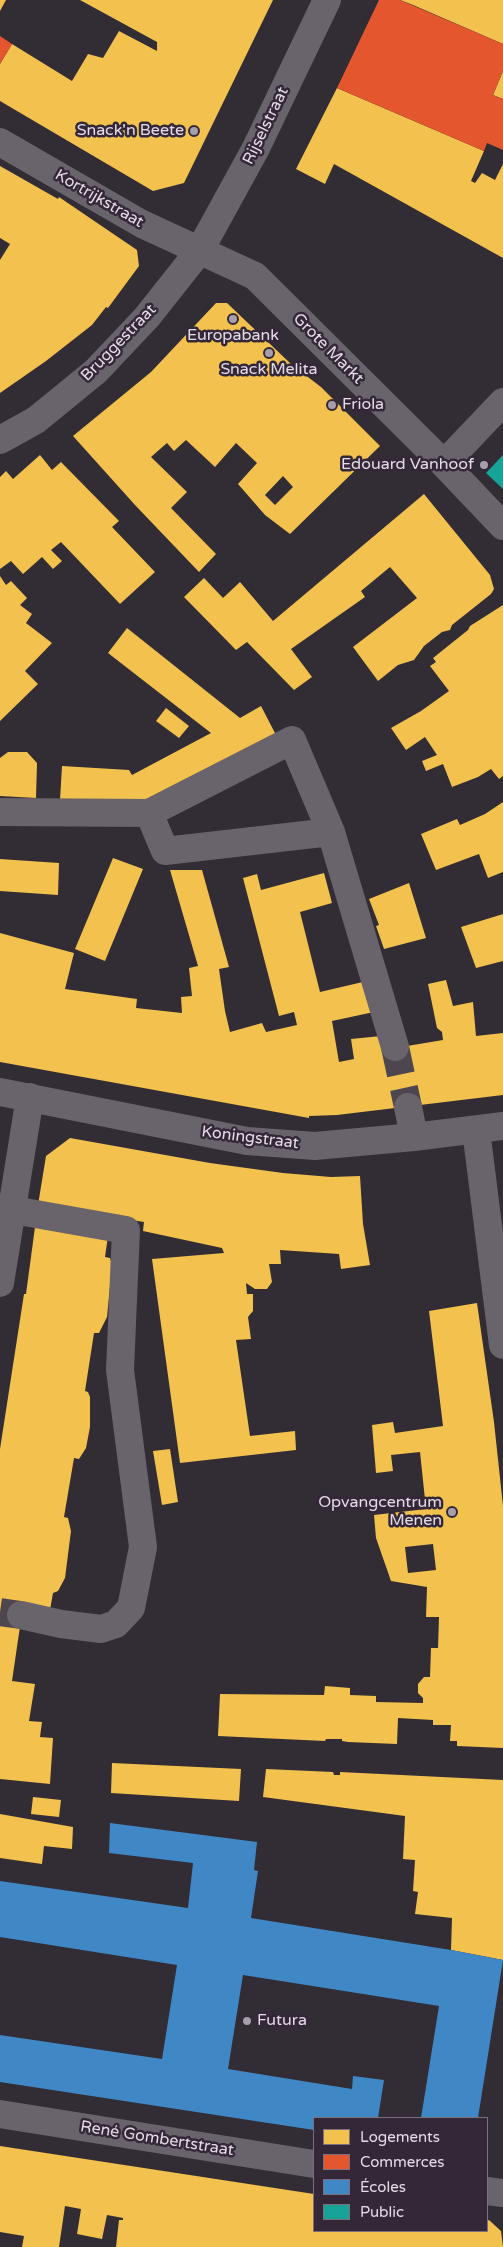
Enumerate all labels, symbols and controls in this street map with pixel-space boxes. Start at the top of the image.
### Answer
street label: Rijselstraat [239,84,293,168]
place label: Snack'n Beete [77,121,184,141]
marker: Snack'n Beete [188,125,200,137]
street label: Kortrijkstraat [51,166,147,232]
street label: Bruggestraat [77,300,161,386]
street label: Grote Markt [289,310,367,388]
marker: Europabank [227,313,239,325]
place label: Europabank [187,326,279,346]
marker: Snack Melita [263,347,275,359]
place label: Snack Melita [220,360,318,380]
place label: Friola [342,395,384,415]
marker: Friola [326,399,338,411]
place label: Edouard Vanhoof [341,455,474,475]
marker: Edouard Vanhoof [478,459,490,471]
street label: Koningstraat [200,1123,300,1153]
place label: Opvangcentrum Menen [318,1493,442,1531]
marker: Opvangcentrum Menen [446,1506,458,1518]
place label: Futura [257,2011,307,2031]
marker: Futura [241,2015,253,2027]
street label: René Gombertstraat [79,2117,235,2161]
legend [313,2117,488,2232]
text: Logements [360,2128,440,2146]
text: Commerces [360,2153,444,2171]
text: Écoles [360,2178,406,2196]
text: Public [360,2203,404,2221]

